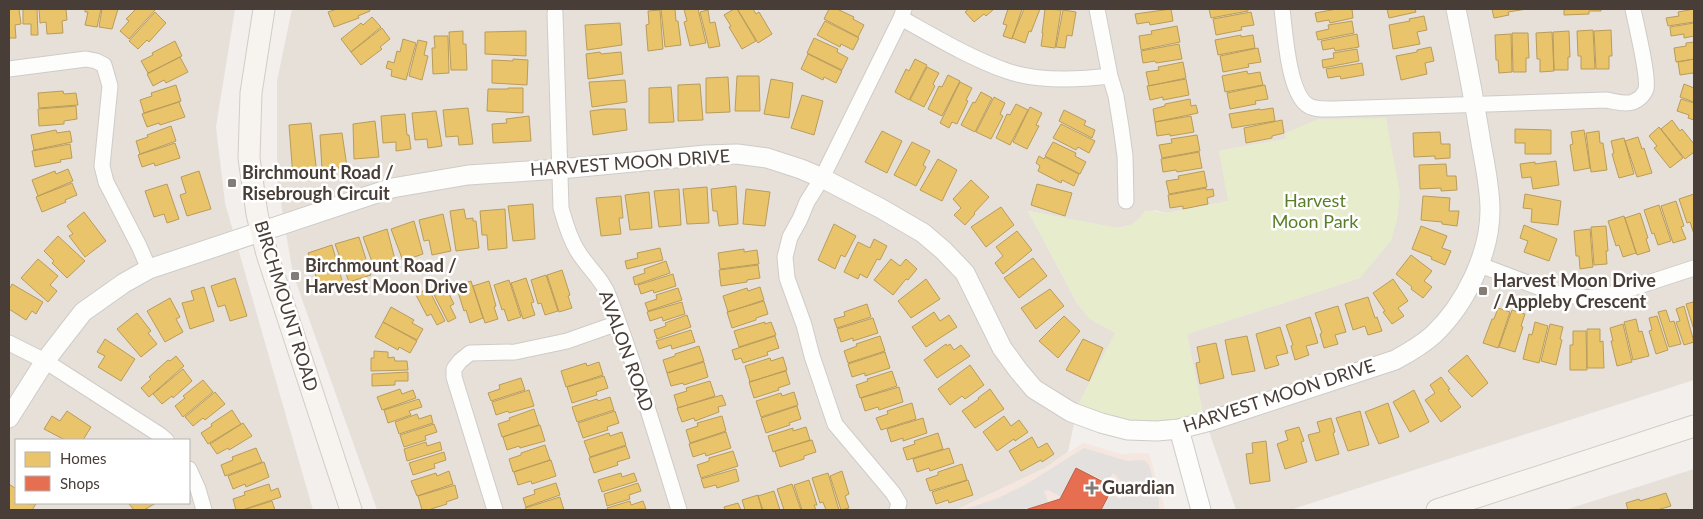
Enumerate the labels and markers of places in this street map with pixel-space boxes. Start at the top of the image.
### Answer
place label: Birchmount Road / Risebrough Circuit [242,161,394,204]
marker: Birchmount Road / Risebrough Circuit [226,177,238,189]
place label: Birchmount Road / Harvest Moon Drive [305,254,468,297]
place label: Harvest Moon Drive / Appleby Crescent [1493,269,1656,312]
marker: Birchmount Road / Harvest Moon Drive [289,270,301,282]
marker: Harvest Moon Drive / Appleby Crescent [1477,285,1489,297]
place label: Guardian [1102,476,1175,498]
marker: Guardian [1086,482,1098,494]

